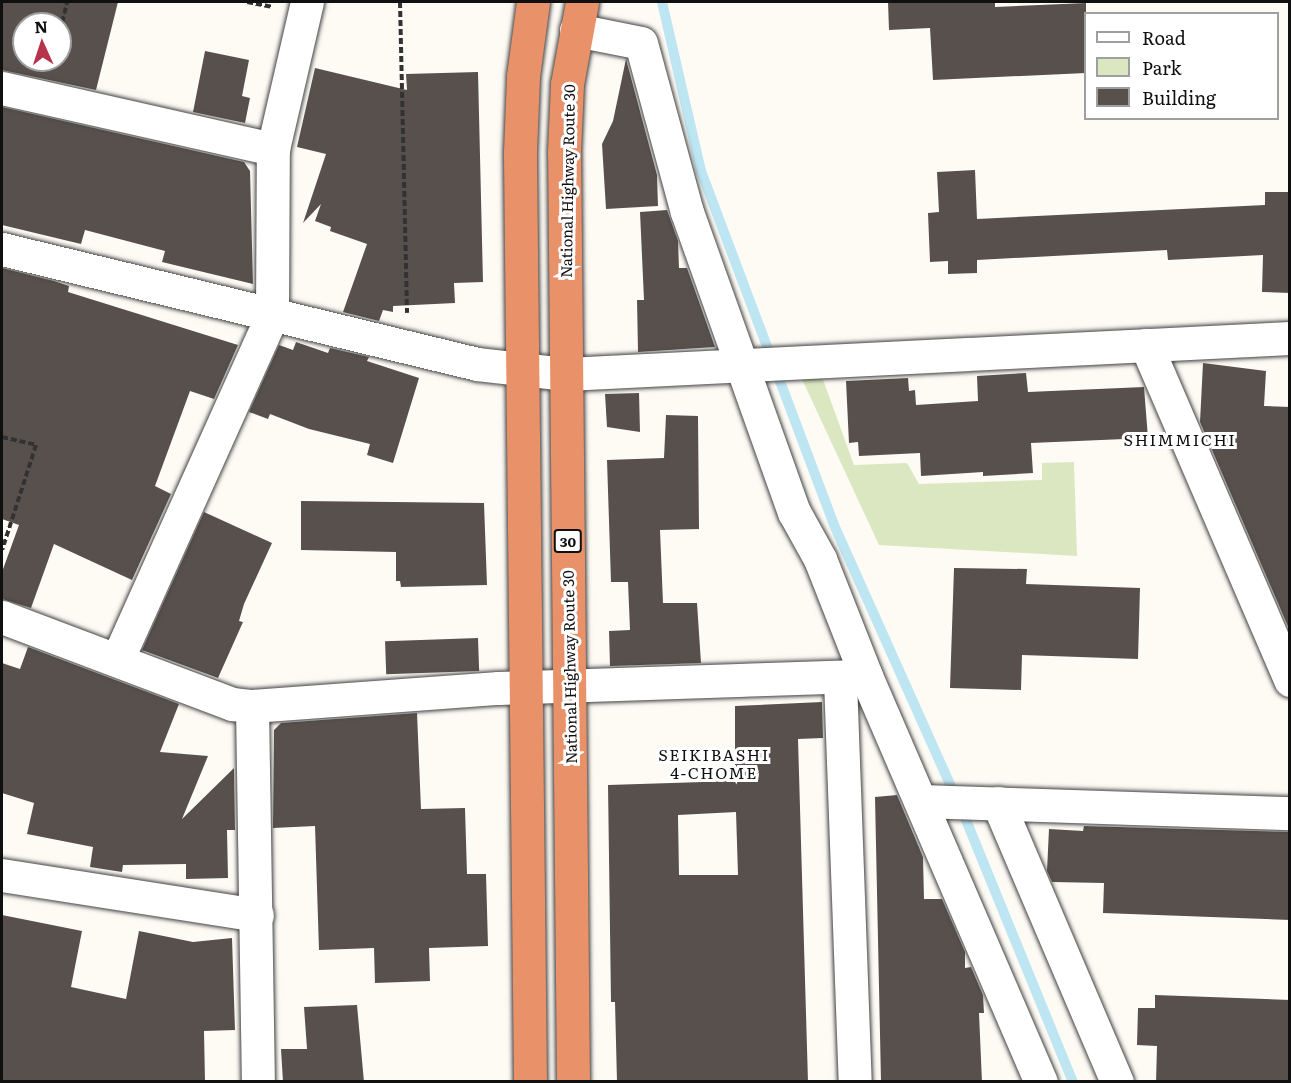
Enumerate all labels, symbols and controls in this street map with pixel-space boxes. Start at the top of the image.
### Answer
north arrow [12,12,72,72]
legend [1084,12,1279,120]
text: N [34,14,49,38]
text: Road [1142,24,1186,51]
text: Park [1142,54,1181,81]
street label: National Highway Route 30 [556,84,578,278]
text: Building [1142,84,1216,111]
district label: SHIMMICHI [1124,429,1236,449]
road number: 30 [553,530,583,552]
street label: National Highway Route 30 [558,570,580,764]
district label: SEIKIBASHI 4-CHOME [658,744,770,782]

